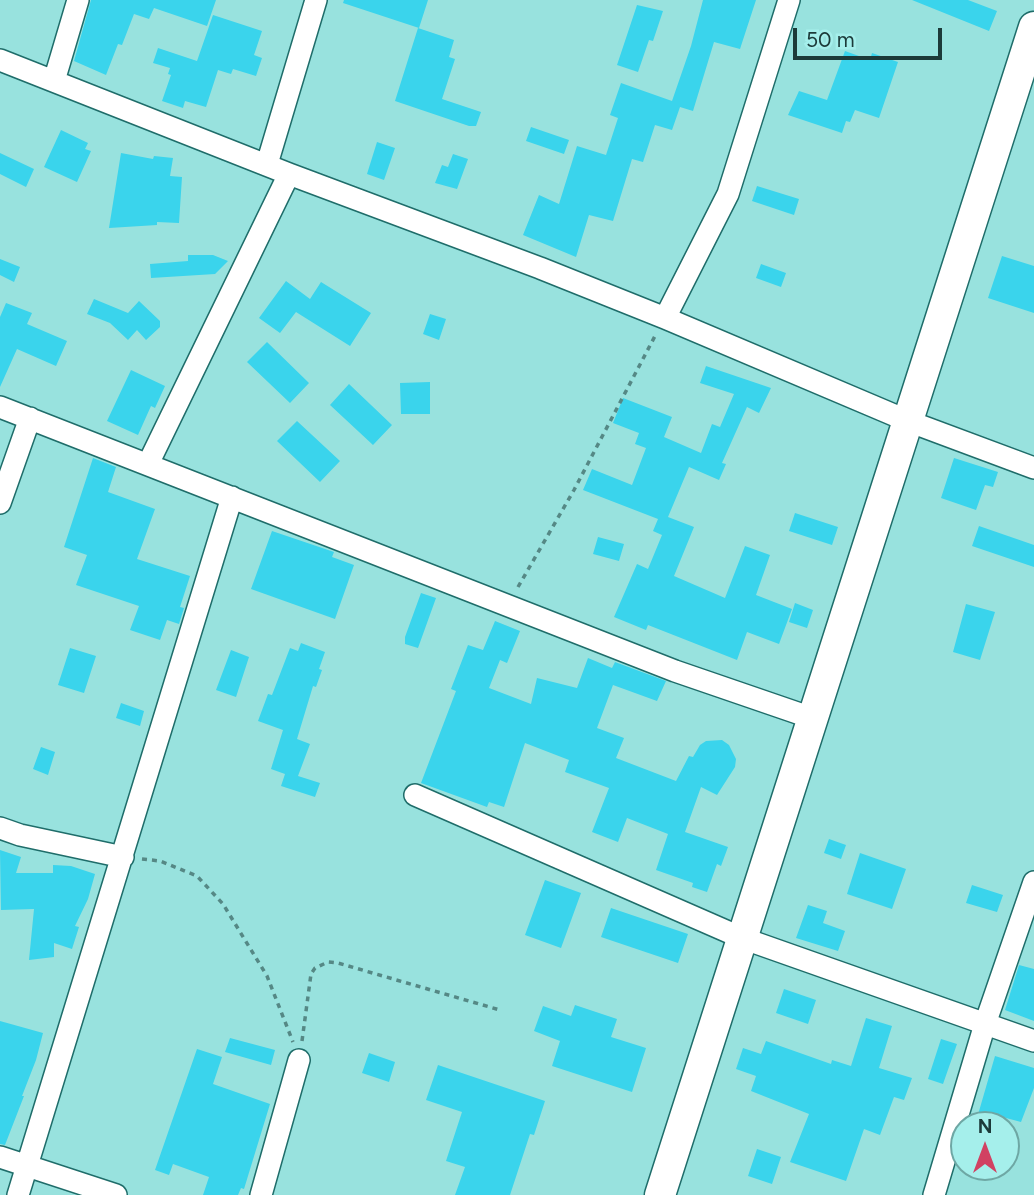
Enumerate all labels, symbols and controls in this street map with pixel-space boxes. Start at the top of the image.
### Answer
scale bar [796,14,945,58]
text: 50 m [806,27,855,52]
north arrow [950,1111,1020,1181]
text: N [978,1115,992,1138]

